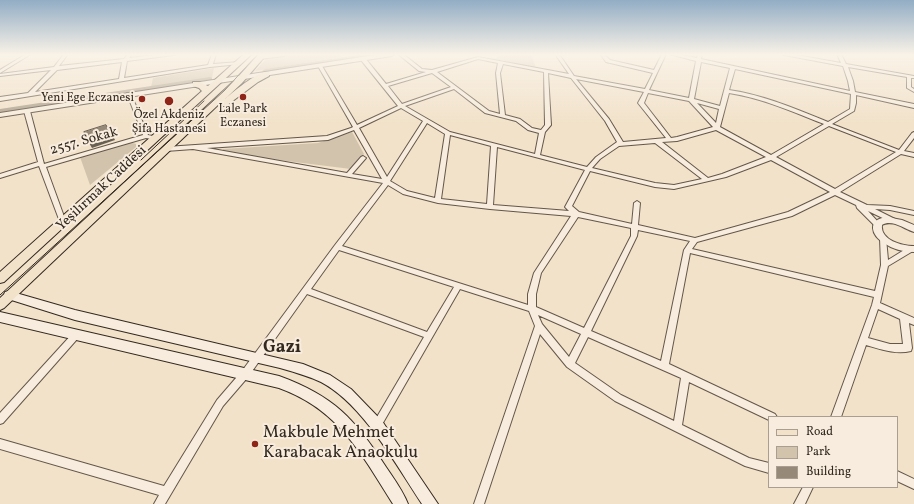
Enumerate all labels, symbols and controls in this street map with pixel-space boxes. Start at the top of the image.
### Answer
place label: Yeni Ege Eczanesi [41,92,134,106]
marker: Lale Park Eczanesi [238,92,248,102]
marker: Yeni Ege Eczanesi [137,94,147,104]
marker: Özel Akdeniz Şifa Hastanesi [163,95,175,107]
place label: Lale Park Eczanesi [219,103,267,131]
place label: Özel Akdeniz Şifa Hastanesi [132,109,206,137]
street label: 2557. Sokak [48,124,120,160]
street label: Yeşilırmak Caddesi [53,143,151,235]
district label: Gazi [263,338,301,360]
legend [768,416,898,488]
place label: Makbule Mehmet Karabacak Anaokulu [263,424,418,464]
text: Road [806,424,833,440]
marker: Makbule Mehmet Karabacak Anaokulu [250,439,260,449]
text: Park [806,444,831,460]
text: Building [806,464,851,480]

